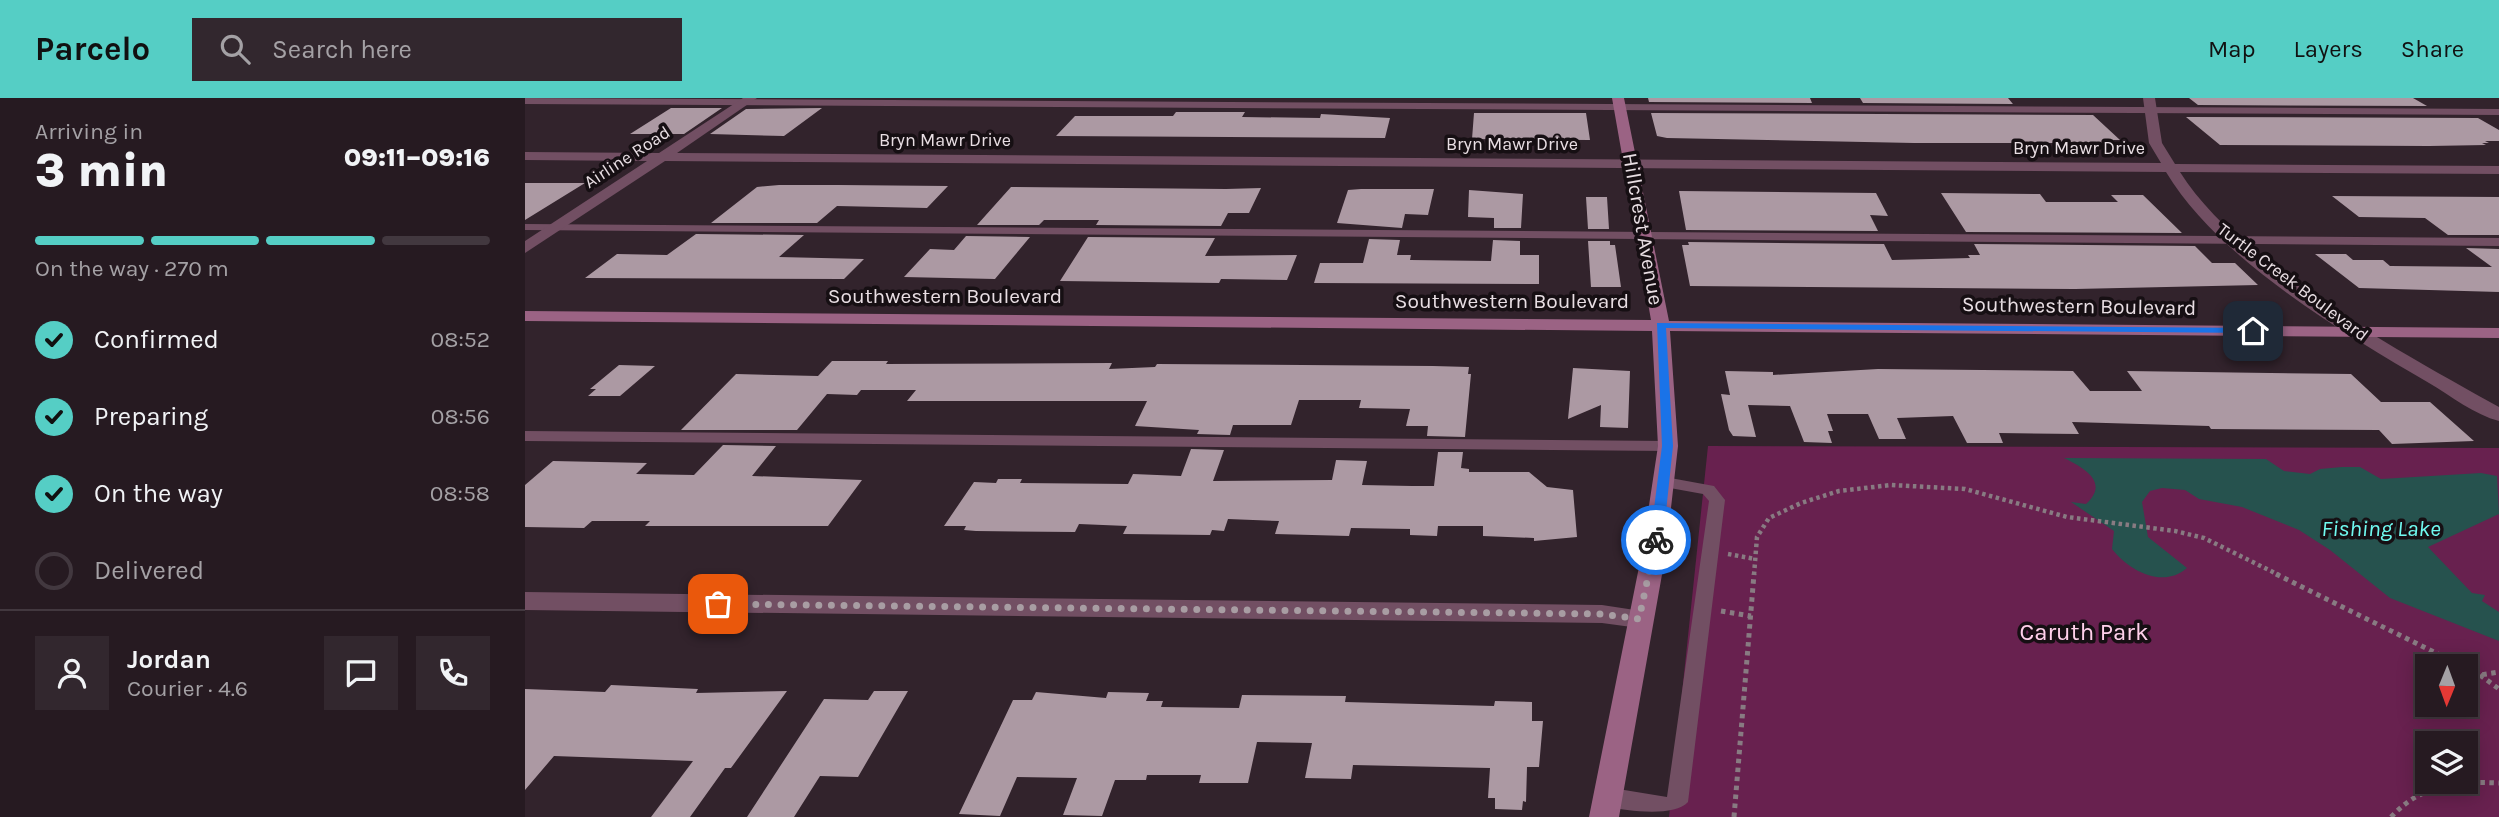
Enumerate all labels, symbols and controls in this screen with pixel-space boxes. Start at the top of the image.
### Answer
search box [192,18,682,81]
text: Parcelo [35,30,150,68]
icon: search [216,30,254,68]
text: Search here [272,34,412,65]
text: Map [2208,35,2256,63]
text: Layers [2294,35,2363,63]
text: Share [2401,35,2464,63]
text: Arriving in [35,118,143,145]
street label: Airline Road [580,121,674,193]
street label: Bryn Mawr Drive [879,129,1011,151]
street label: Bryn Mawr Drive [1446,133,1578,155]
street label: Bryn Mawr Drive [2013,137,2145,159]
text: 09:11–09:16 [344,142,490,173]
text: 3 min [35,144,168,198]
street label: Hillcrest Avenue [1618,151,1668,307]
street label: Turtle Creek Boulevard [2213,218,2373,346]
text: On the way · 270 m [35,255,229,282]
street label: Southwestern Boulevard [828,284,1062,308]
street label: Southwestern Boulevard [1395,289,1629,313]
street label: Southwestern Boulevard [1962,292,2196,320]
pin [2223,301,2283,361]
icon: home [2234,312,2272,350]
icon: check [35,321,73,359]
text: Confirmed [94,324,219,355]
text: 08:52 [431,326,490,353]
icon: check [35,398,73,436]
text: Preparing [94,401,208,432]
text: 08:56 [431,403,490,430]
icon: check [35,475,73,513]
text: On the way [94,478,223,509]
text: 08:58 [430,480,490,507]
courier [1621,505,1691,575]
water label: Fishing Lake [2321,515,2441,542]
icon: bike [1637,521,1675,559]
text: Delivered [94,555,204,586]
pin [688,574,748,634]
icon: bag [699,585,737,623]
park label: Caruth Park [2019,618,2149,646]
button: person [35,636,109,710]
button: chat [324,636,398,710]
button: phone [416,636,490,710]
text: Jordan [127,644,211,675]
north arrow [2415,654,2478,718]
map controls [2415,654,2478,794]
text: Courier · 4.6 [127,675,248,702]
button: layers [2415,731,2478,794]

